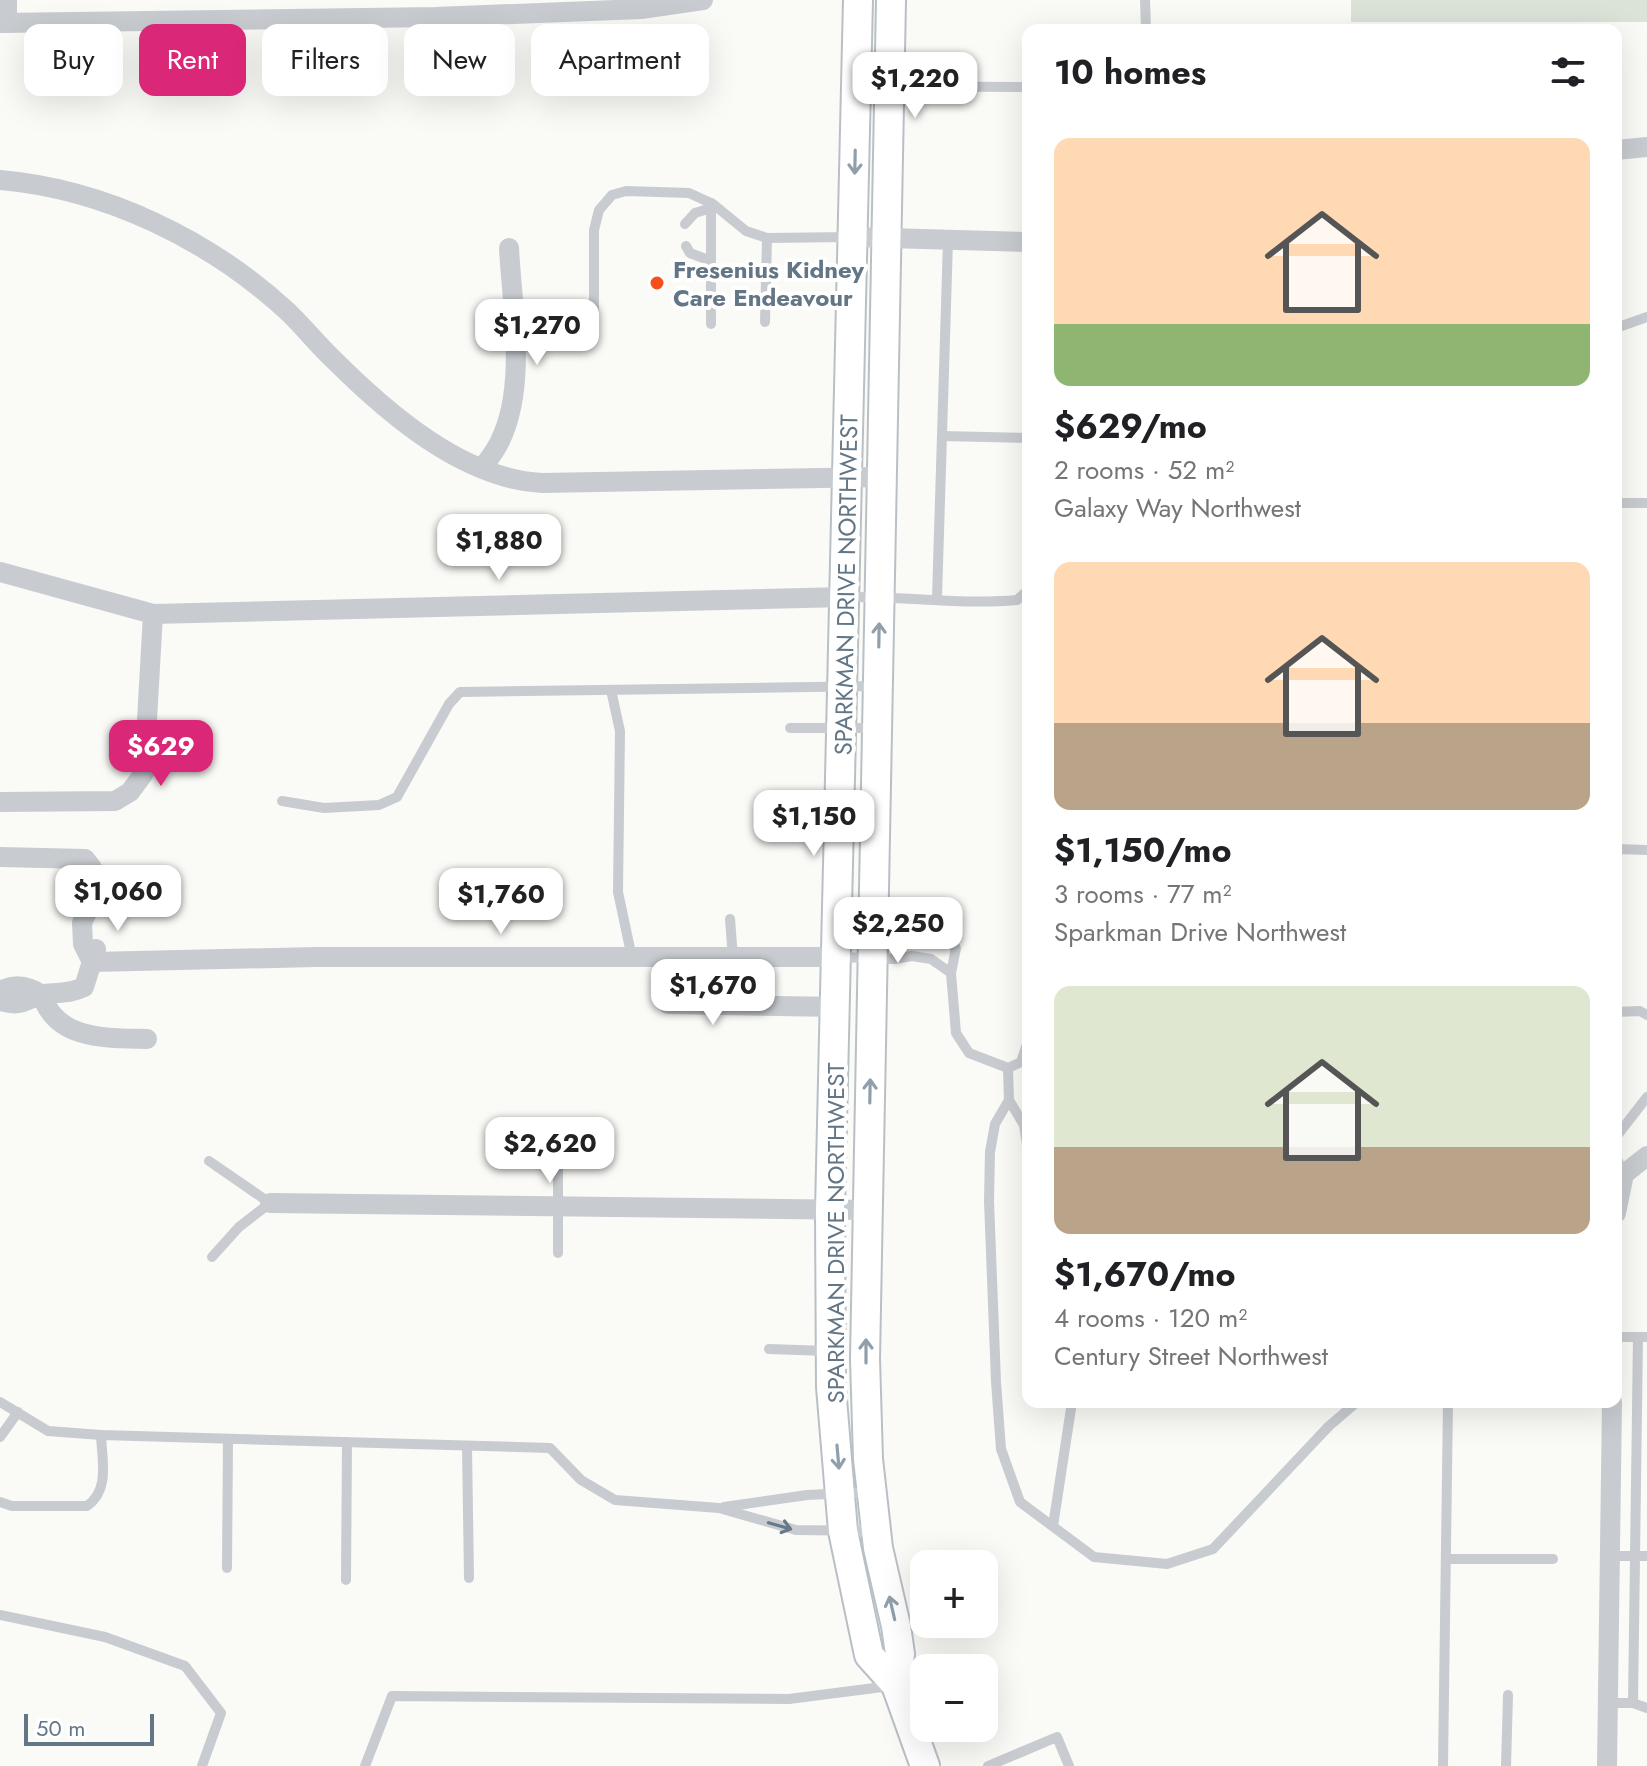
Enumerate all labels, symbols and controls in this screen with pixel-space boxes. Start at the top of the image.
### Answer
chip: Buy [24,24,123,96]
chip: Rent [139,24,246,96]
chip: Filters [262,24,388,96]
chip: New [404,24,515,96]
chip: Apartment [531,24,709,96]
text: 10 homes [1054,48,1206,97]
icon: filters [1546,50,1590,94]
pin: $1,220 [850,52,980,120]
text: $1,220 [870,59,960,97]
one-way arrow [847,148,862,175]
icon: home [1250,190,1394,334]
place label: Fresenius Kidney Care Endeavour [673,252,865,315]
marker: Fresenius Kidney Care Endeavour [648,274,666,292]
pin: $1,270 [472,299,602,367]
text: $1,270 [493,306,581,344]
text: $629/mo [1054,402,1207,451]
street label: SPARKMAN DRIVE NORTHWEST [826,414,866,756]
text: 2 rooms · 52 m² [1054,451,1234,489]
text: Galaxy Way Northwest [1054,489,1301,527]
pin: $1,880 [434,514,564,582]
text: $1,880 [455,521,543,559]
icon: home [1250,614,1394,758]
one-way arrow [871,622,887,649]
pin: $629 [114,720,208,788]
text: $629 [127,727,195,765]
pin: $1,150 [749,790,879,858]
text: $1,150 [771,797,857,835]
text: $1,150/mo [1054,826,1231,875]
pin: $1,060 [53,865,183,933]
pin: $1,760 [436,868,566,936]
text: $1,060 [73,872,163,910]
text: $1,760 [457,875,545,913]
text: 3 rooms · 77 m² [1054,875,1231,913]
pin: $2,250 [833,897,963,965]
text: $2,250 [852,904,944,942]
text: Sparkman Drive Northwest [1054,913,1346,951]
pin: $1,670 [648,959,778,1027]
text: $1,670 [669,966,757,1004]
icon: home [1250,1038,1394,1182]
street label: SPARKMAN DRIVE NORTHWEST [818,1062,853,1404]
one-way arrow [862,1078,878,1105]
pin: $2,620 [485,1117,615,1185]
text: $2,620 [503,1124,597,1162]
text: $1,670/mo [1054,1250,1235,1299]
text: 4 rooms · 120 m² [1054,1299,1247,1337]
text: Century Street Northwest [1054,1337,1328,1375]
one-way arrow [858,1338,873,1365]
one-way arrow [830,1443,845,1470]
one-way arrow [766,1519,792,1534]
map controls [910,1550,998,1742]
button: + [910,1550,998,1638]
one-way arrow [884,1596,899,1622]
button: − [910,1654,998,1742]
scale bar [24,1710,154,1746]
text: 50 m [36,1712,85,1744]

